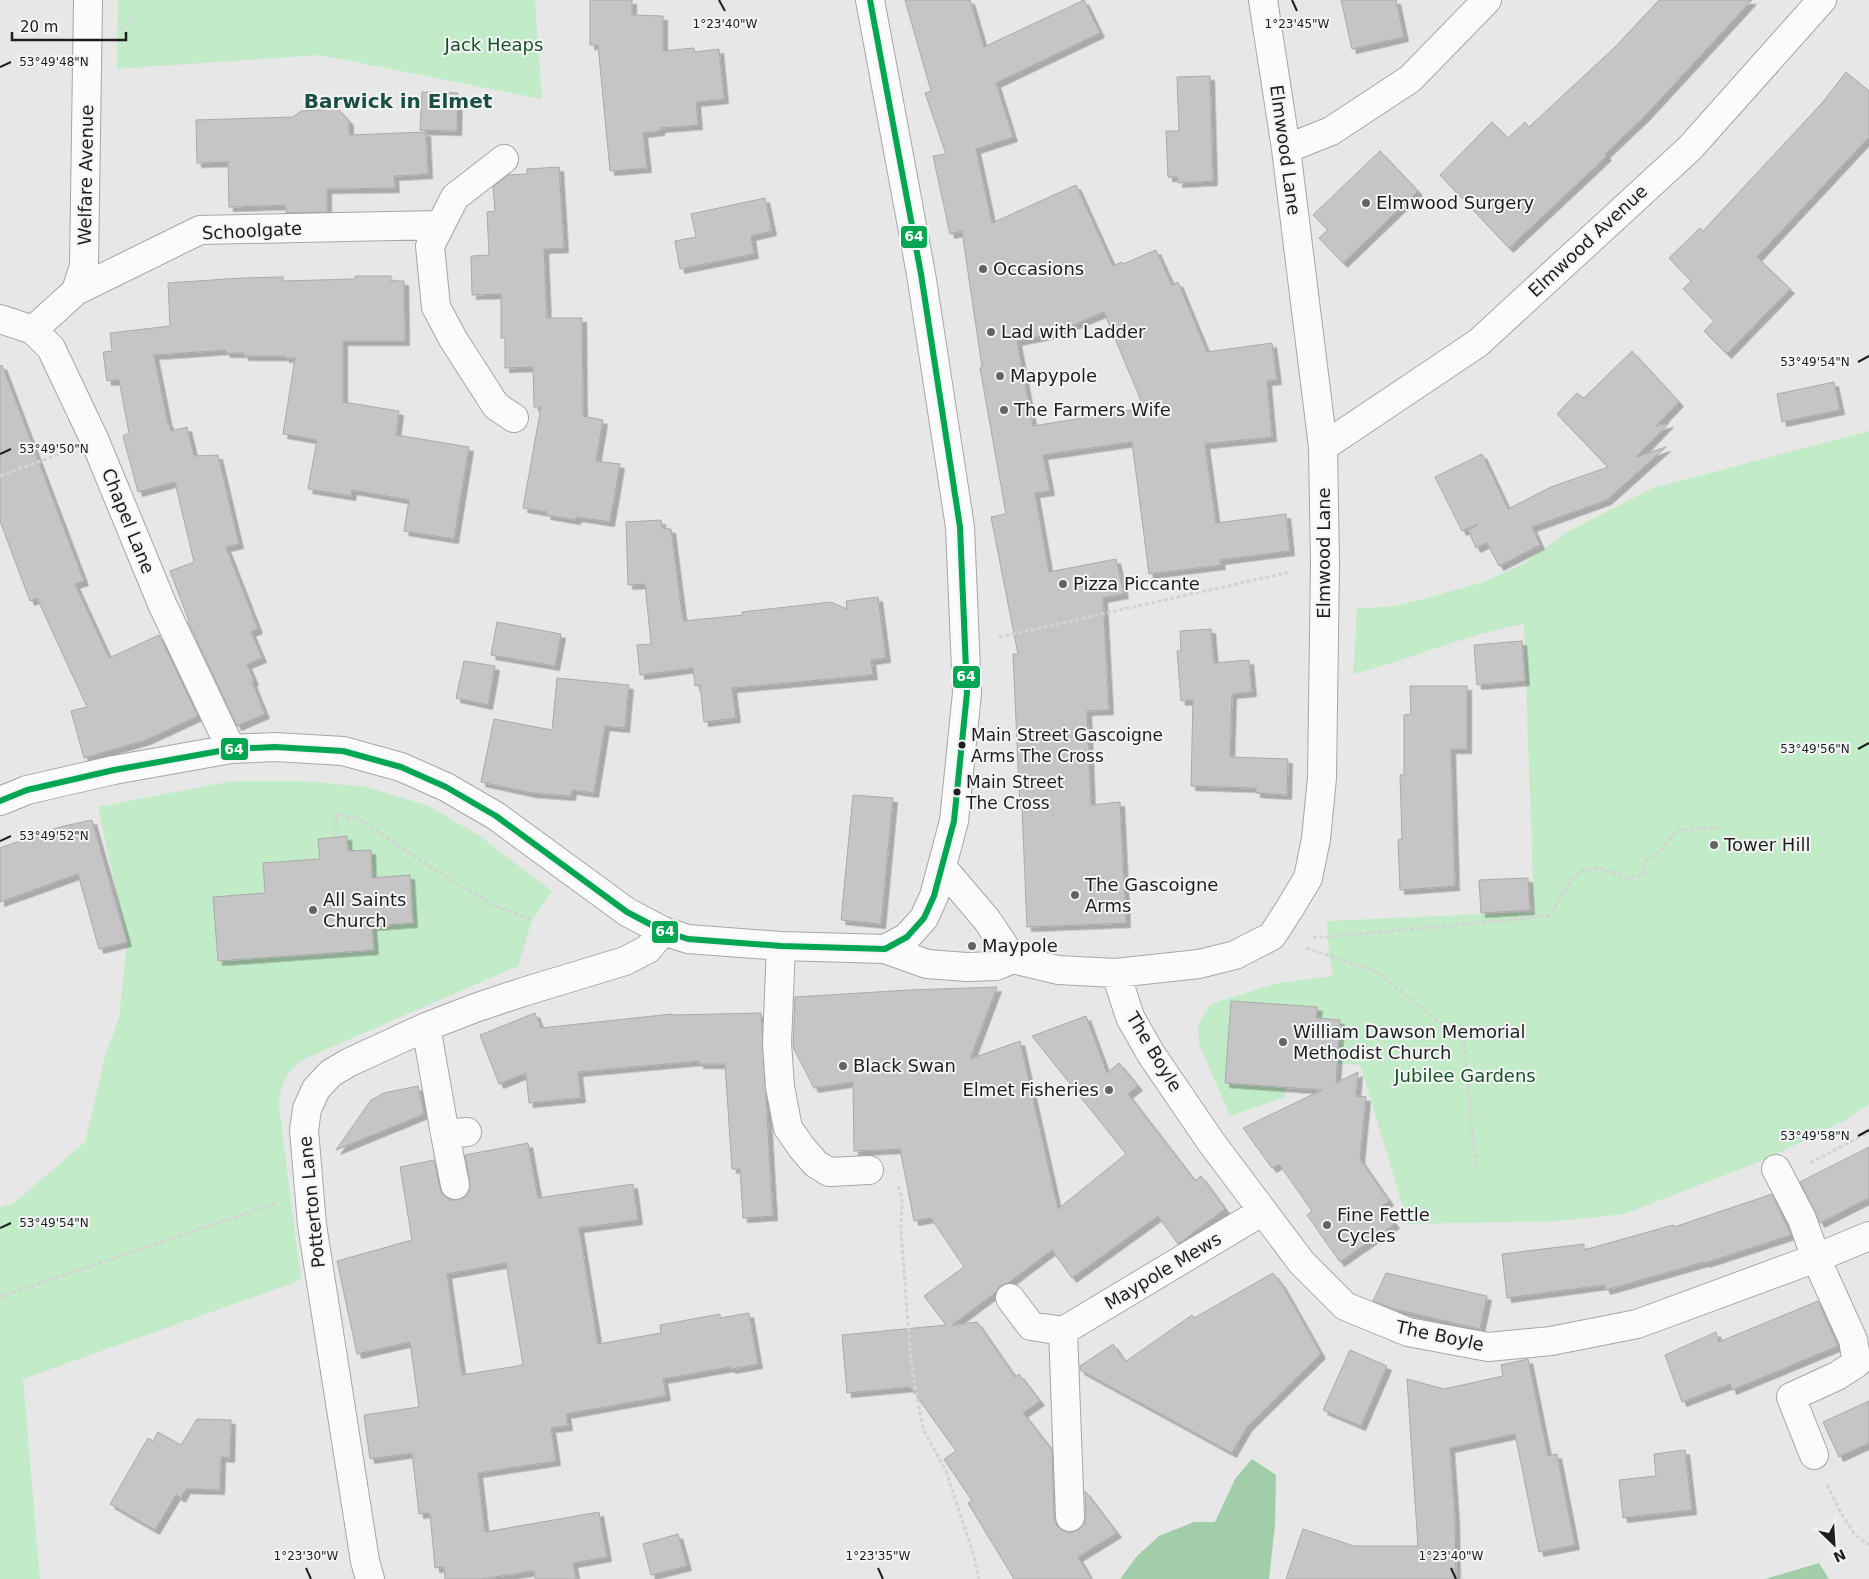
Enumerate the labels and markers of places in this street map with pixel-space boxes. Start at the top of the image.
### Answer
place label: Elmwood Surgery [1376,192,1535,213]
marker: Elmwood Surgery [1360,197,1372,209]
place label: Occasions [993,258,1084,279]
marker: Occasions [977,263,989,275]
place label: Lad with Ladder [1001,321,1146,342]
marker: Lad with Ladder [985,326,997,338]
place label: Mapypole [1010,365,1097,386]
marker: Mapypole [994,370,1006,382]
place label: The Farmers Wife [1013,399,1171,420]
marker: The Farmers Wife [998,404,1010,416]
place label: Pizza Piccante [1073,573,1200,594]
marker: Pizza Piccante [1057,578,1069,590]
place label: Main Street Gascoigne Arms The Cross [971,725,1163,766]
marker: Main Street Gascoigne Arms The Cross [957,740,967,750]
place label: Main Street The Cross [965,772,1064,813]
marker: Main Street The Cross [952,787,962,797]
place label: Tower Hill [1723,834,1810,855]
marker: Tower Hill [1708,839,1720,851]
place label: The Gascoigne Arms [1084,874,1218,916]
place label: All Saints Church [323,889,406,931]
marker: The Gascoigne Arms [1069,889,1081,901]
marker: All Saints Church [307,904,319,916]
place label: Maypole [982,935,1058,956]
marker: Maypole [966,940,978,952]
place label: William Dawson Memorial Methodist Church [1293,1021,1525,1063]
marker: William Dawson Memorial Methodist Church [1277,1036,1289,1048]
place label: Black Swan [853,1055,956,1076]
marker: Black Swan [837,1060,849,1072]
place label: Elmet Fisheries [962,1079,1099,1100]
marker: Elmet Fisheries [1103,1084,1115,1096]
place label: Fine Fettle Cycles [1337,1204,1430,1246]
marker: Fine Fettle Cycles [1321,1219,1333,1231]

